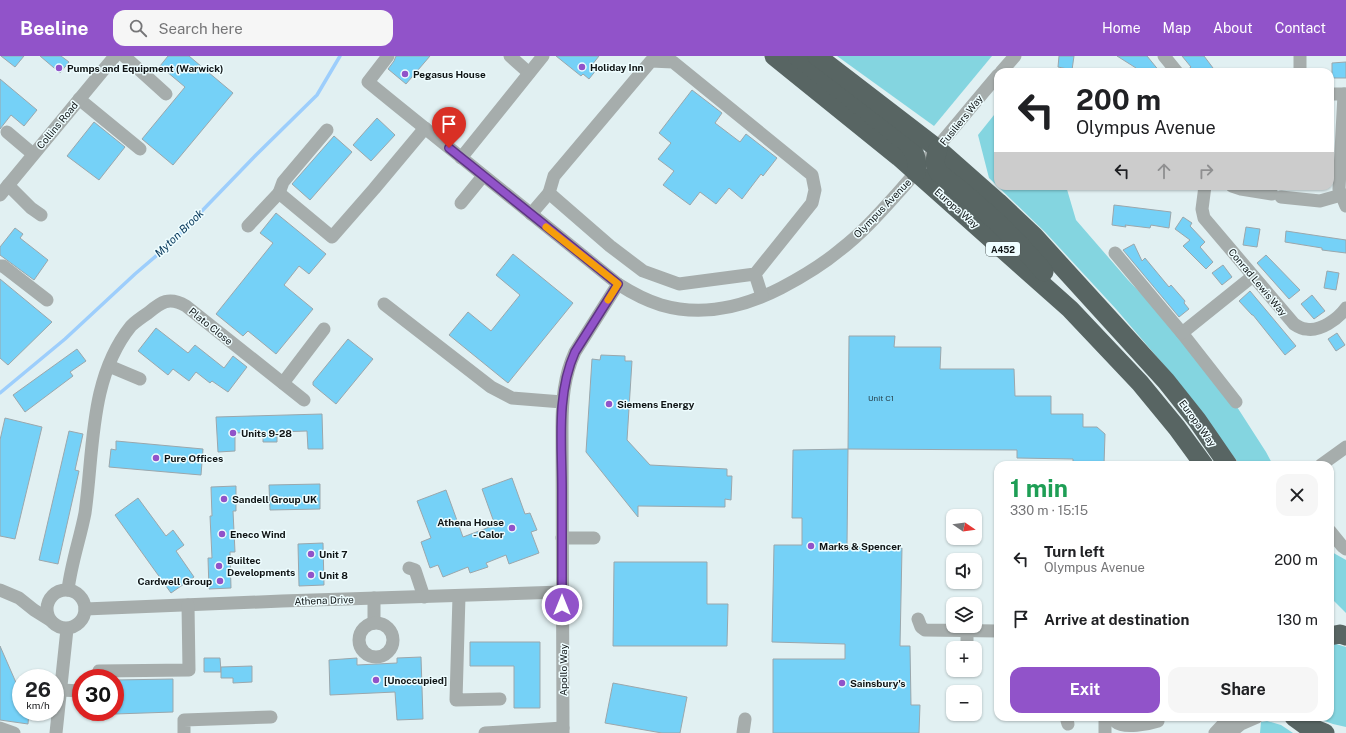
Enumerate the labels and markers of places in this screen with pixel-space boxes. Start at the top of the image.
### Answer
place label: Holiday Inn [590,61,644,73]
place label: Pumps and Equipment (Warwick) [67,62,223,74]
marker: Holiday Inn [577,62,587,72]
marker: Pumps and Equipment (Warwick) [54,63,64,73]
place label: Pegasus House [413,68,486,80]
marker: Pegasus House [400,69,410,79]
pin [432,107,466,148]
place label: Siemens Energy [617,398,695,410]
marker: Siemens Energy [604,399,614,409]
place label: Units 9-28 [241,427,292,439]
marker: Units 9-28 [228,428,238,438]
place label: Pure Offices [164,452,223,464]
marker: Pure Offices [151,453,161,463]
place label: Sandell Group UK [232,493,317,505]
marker: Sandell Group UK [219,494,229,504]
place label: Athena House - Calor [437,516,504,540]
marker: Athena House - Calor [507,523,517,533]
place label: Eneco Wind [230,528,286,540]
marker: Eneco Wind [217,529,227,539]
place label: Marks & Spencer [819,540,901,552]
marker: Marks & Spencer [806,541,816,551]
place label: Unit 7 [319,548,348,560]
marker: Unit 7 [306,549,316,559]
place label: Builtec Developments [227,554,295,578]
marker: Builtec Developments [214,561,224,571]
place label: Unit 8 [319,569,348,581]
marker: Unit 8 [306,570,316,580]
place label: Cardwell Group [137,575,212,587]
marker: Cardwell Group [215,576,225,586]
place label: [Unoccupied] [384,674,447,686]
marker: [Unoccupied] [371,675,381,685]
place label: Sainsbury's [850,677,906,689]
marker: Sainsbury's [837,678,847,688]

